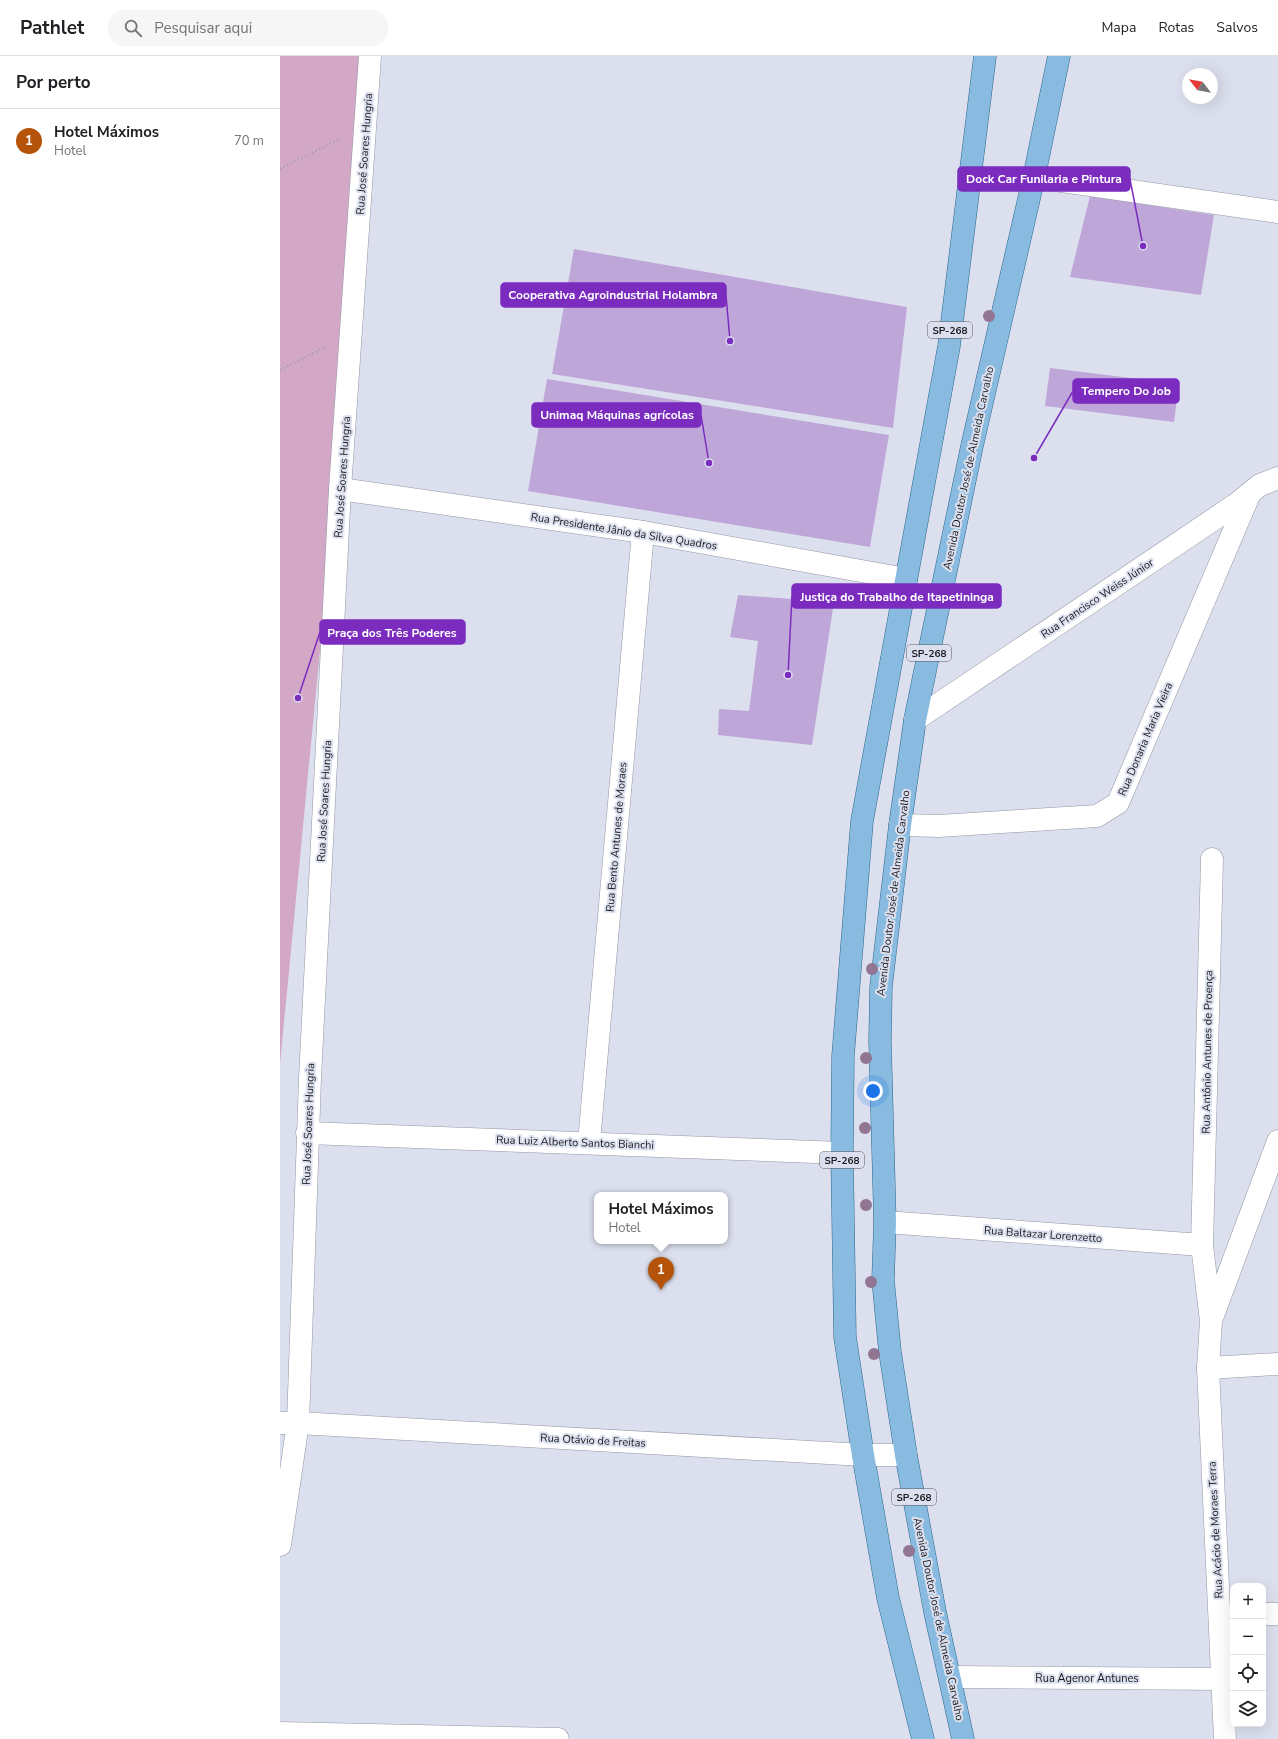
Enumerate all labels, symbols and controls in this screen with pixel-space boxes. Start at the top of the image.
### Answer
search box [108,10,388,46]
text: Pathlet [20,15,84,41]
icon: search [122,17,144,39]
text: Pesquisar aqui [154,18,252,38]
text: Mapa [1101,18,1136,37]
text: Rotas [1158,18,1194,37]
text: Salvos [1216,18,1258,37]
north arrow [1182,68,1218,104]
text: Por perto [16,71,91,94]
street label: Rua José Soares Hungria [353,93,376,215]
text: Hotel Máximos [54,122,159,142]
text: 1 [25,132,33,150]
text: 70 m [234,132,264,150]
text: Hotel [54,142,86,160]
callout: Dock Car Funilaria e Pintura [958,167,1130,191]
text: Dock Car Funilaria e Pintura [966,171,1122,187]
callout: Cooperativa Agroindustrial Holambra [501,283,726,307]
text: Cooperativa Agroindustrial Holambra [508,287,718,303]
road number: SP-268 [928,322,972,338]
street label: Avenida Doutor José de Almeida Carvalho [940,365,997,571]
callout: Tempero Do Job [1073,379,1179,403]
text: Tempero Do Job [1081,383,1171,399]
callout: Unimaq Máquinas agrícolas [532,403,701,427]
text: Unimaq Máquinas agrícolas [540,407,694,423]
street label: Rua José Soares Hungria [331,416,354,538]
street label: Rua Presidente Jânio da Silva Quadros [530,509,718,554]
street label: Rua Francisco Weiss Júnior [1038,555,1157,642]
callout: Justiça do Trabalho de Itapetininga [792,584,1001,608]
text: Justiça do Trabalho de Itapetininga [799,589,994,605]
callout: Praça dos Três Poderes [320,620,465,644]
text: Praça dos Três Poderes [327,625,457,641]
road number: SP-268 [907,645,951,661]
street label: Rua Donaria Maria Vieira [1115,680,1176,798]
street label: Rua José Soares Hungria [314,740,335,862]
street label: Rua Bento Antunes de Moraes [602,761,631,913]
street label: Avenida Doutor José de Almeida Carvalho [873,789,914,997]
street label: Rua Antônio Antunes de Proença [1199,970,1216,1134]
street label: Rua José Soares Hungria [299,1063,318,1185]
your location [863,1081,883,1101]
street label: Rua Luiz Alberto Santos Bianchi [496,1132,654,1153]
road number: SP-268 [820,1152,864,1168]
popup [594,1192,728,1244]
text: Hotel Máximos [608,1199,714,1219]
text: Hotel [608,1219,641,1237]
street label: Rua Baltazar Lorenzetto [983,1223,1103,1246]
pin: 1 [648,1257,674,1290]
street label: Rua Otávio de Freitas [540,1430,646,1451]
street label: Rua Acácio de Moraes Terra [1204,1461,1227,1599]
road number: SP-268 [892,1489,936,1505]
street label: Avenida Doutor José de Almeida Carvalho [910,1516,967,1722]
map controls [1230,1583,1266,1727]
button: + [1230,1583,1266,1619]
button: − [1230,1619,1266,1655]
button: locate [1230,1655,1266,1691]
street label: Rua Agenor Antunes [1035,1671,1139,1686]
button: layers [1230,1691,1266,1727]

